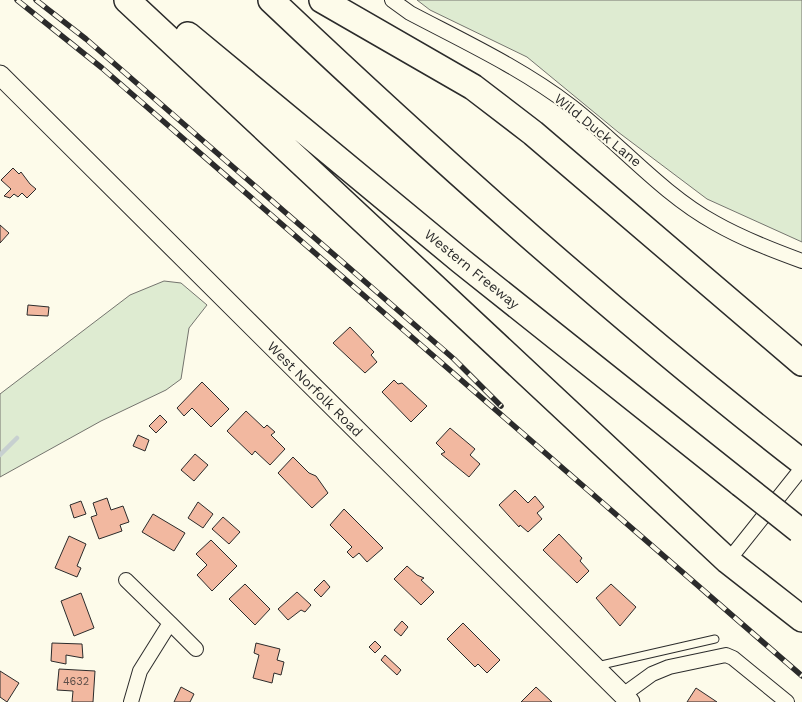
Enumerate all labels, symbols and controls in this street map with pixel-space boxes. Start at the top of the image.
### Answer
street label: Wild Duck Lane [551,90,645,170]
street label: Western Freeway [421,226,523,313]
street label: West Norfolk Road [264,338,366,440]
house number: 4632 [63,675,89,688]

